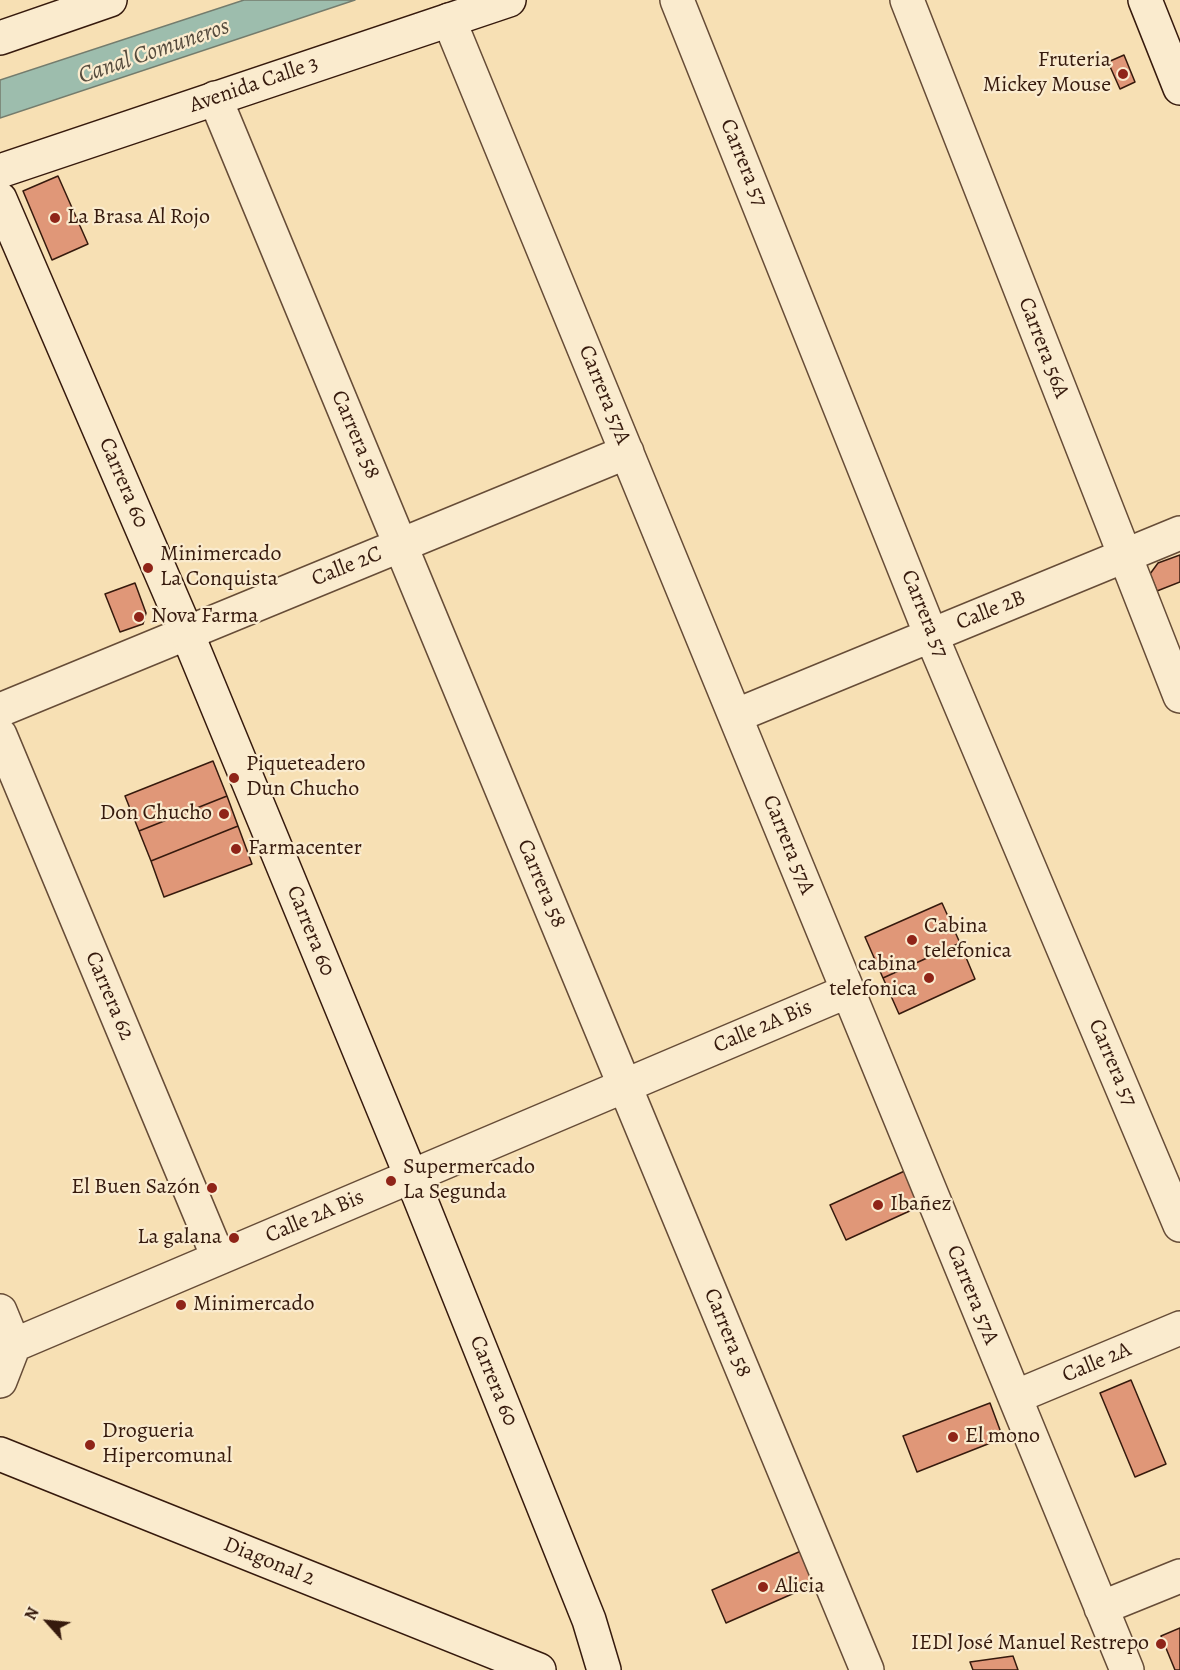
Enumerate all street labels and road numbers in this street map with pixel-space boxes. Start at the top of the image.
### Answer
street label: Avenida Calle 3 [186,51,322,119]
street label: Carrera 57 [714,115,772,211]
street label: Carrera 56A [1012,294,1074,402]
street label: Carrera 57A [572,341,636,449]
street label: Carrera 58 [325,387,385,483]
street label: Carrera 60 [92,434,154,532]
street label: Calle 2C [308,541,386,593]
street label: Carrera 57 [895,566,953,662]
street label: Calle 2B [952,585,1030,637]
street label: Carrera 57A [756,791,820,899]
street label: Carrera 58 [511,836,571,932]
street label: Carrera 60 [280,882,340,980]
street label: Carrera 62 [78,948,140,1044]
street label: Calle 2A Bis [710,994,816,1060]
street label: Carrera 57 [1082,1015,1142,1111]
street label: Calle 2A Bis [262,1184,368,1250]
street label: Carrera 57A [940,1241,1004,1349]
street label: Carrera 58 [697,1285,757,1381]
street label: Carrera 60 [463,1332,523,1430]
street label: Calle 2A [1059,1337,1135,1389]
street label: Diagonal 2 [219,1532,319,1592]

